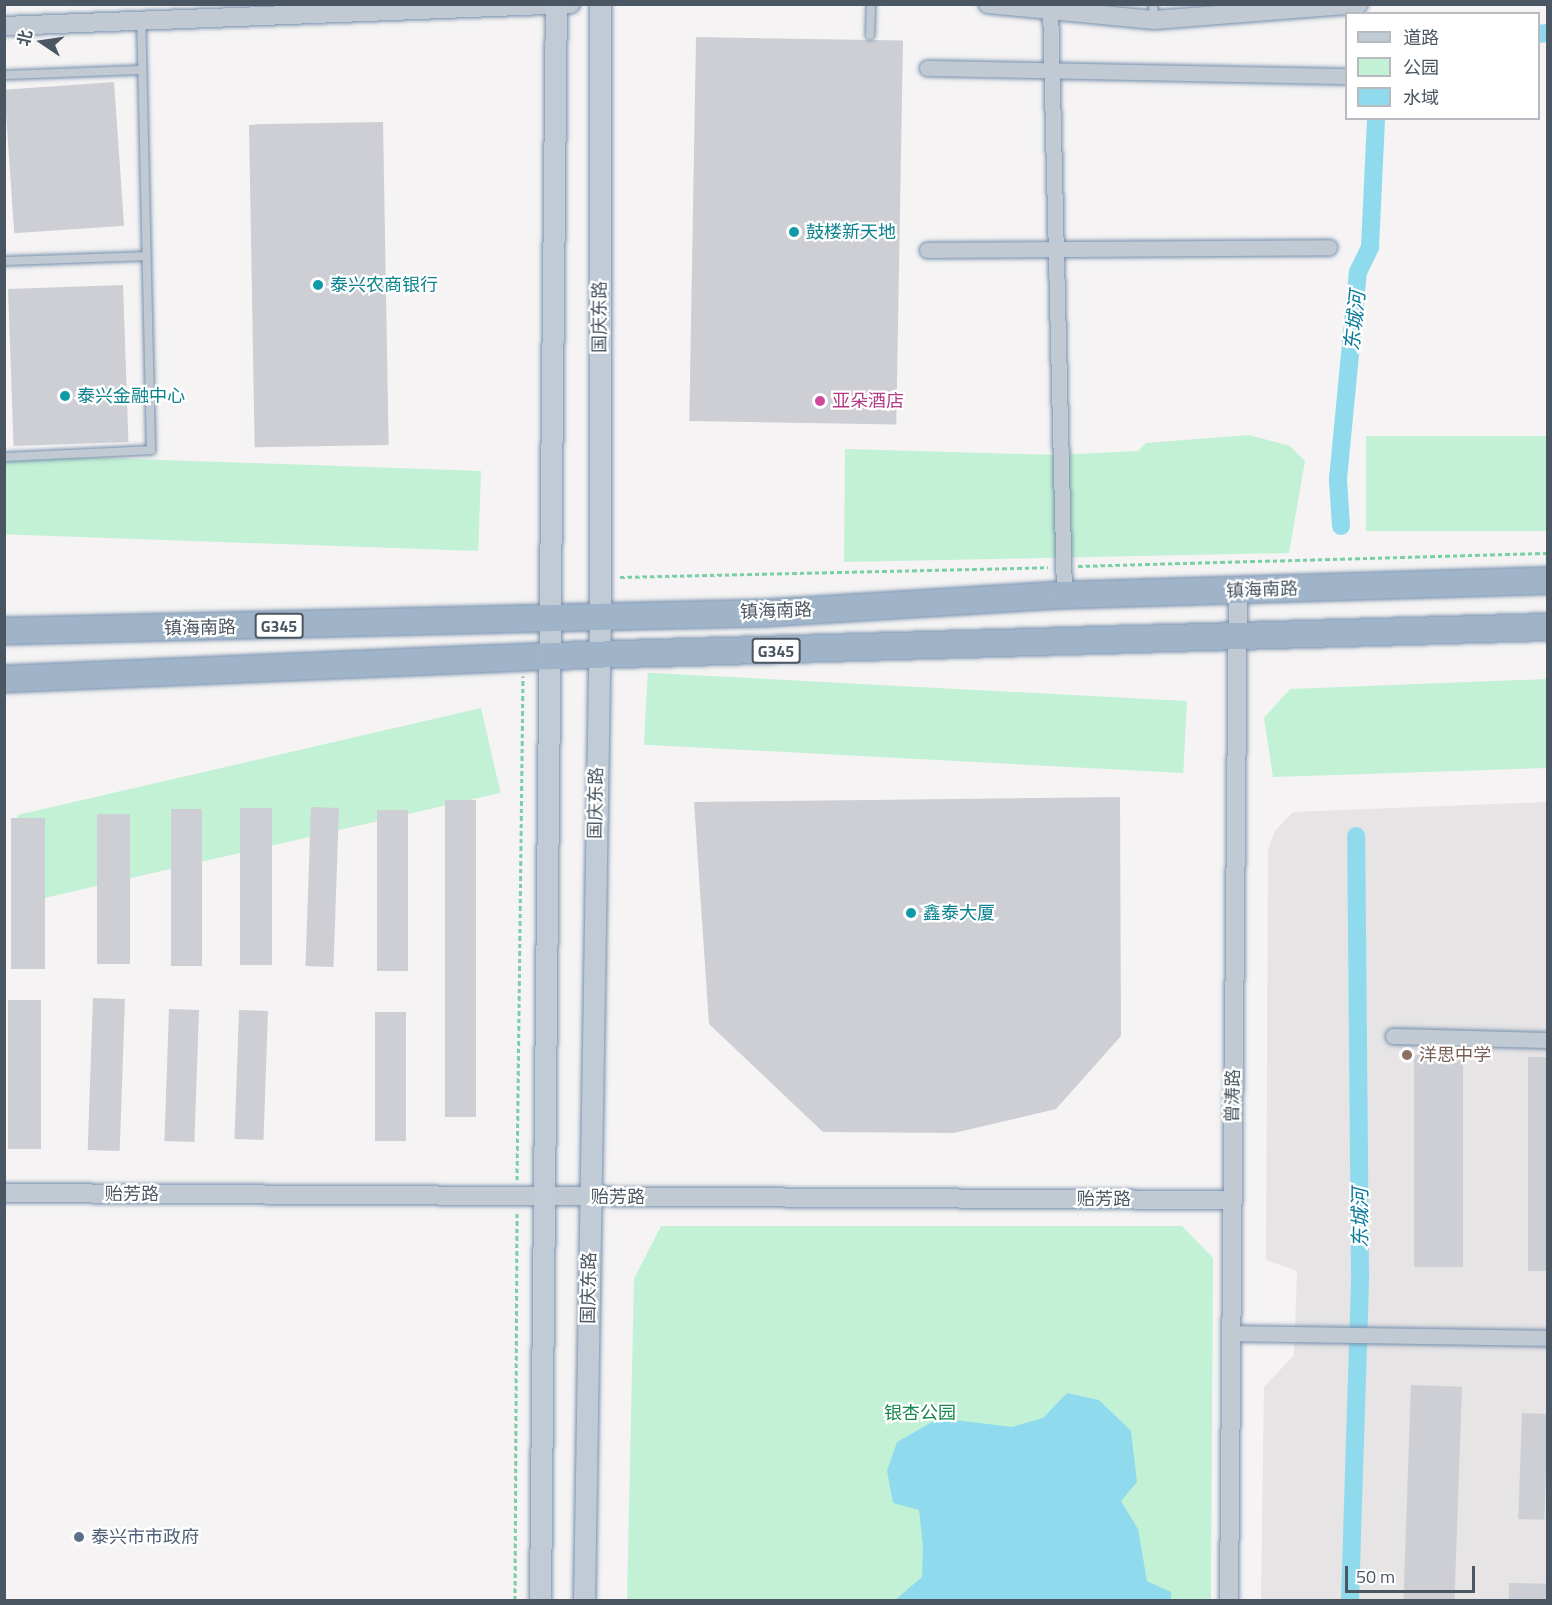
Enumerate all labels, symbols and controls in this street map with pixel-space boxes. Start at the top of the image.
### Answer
north arrow [12,12,72,72]
legend [1345,12,1540,120]
text: 道路 [1403,24,1439,51]
text: 北 [11,27,38,48]
text: 公园 [1403,54,1439,81]
text: 水域 [1403,84,1439,111]
place label: 鼓楼新天地 [806,221,896,243]
marker: 鼓楼新天地 [787,225,801,239]
place label: 泰兴农商银行 [330,274,438,296]
marker: 泰兴农商银行 [311,278,325,292]
street label: 国庆东路 [589,281,611,353]
water label: 东城河 [1339,290,1369,352]
place label: 泰兴金融中心 [77,385,185,407]
marker: 泰兴金融中心 [58,389,72,403]
place label: 亚朵酒店 [832,390,904,412]
marker: 亚朵酒店 [813,394,827,408]
street label: 镇海南路 [1226,578,1298,602]
street label: 镇海南路 [740,599,812,623]
road number: G345 [254,613,304,639]
street label: 镇海南路 [164,617,236,639]
road number: G345 [750,638,802,664]
street label: 国庆东路 [585,767,607,839]
place label: 鑫泰大厦 [923,902,995,924]
marker: 鑫泰大厦 [904,906,918,920]
place label: 洋思中学 [1419,1044,1491,1066]
marker: 洋思中学 [1400,1048,1414,1062]
street label: 曾涛路 [1222,1069,1244,1123]
street label: 贻芳路 [105,1183,159,1205]
street label: 贻芳路 [591,1186,645,1208]
street label: 贻芳路 [1077,1188,1131,1210]
water label: 东城河 [1347,1188,1371,1248]
street label: 国庆东路 [578,1252,600,1324]
park label: 银杏公园 [884,1402,956,1424]
place label: 泰兴市市政府 [91,1526,199,1548]
marker: 泰兴市市政府 [72,1530,86,1544]
scale bar [1348,1554,1478,1592]
text: 50 m [1356,1563,1395,1590]

